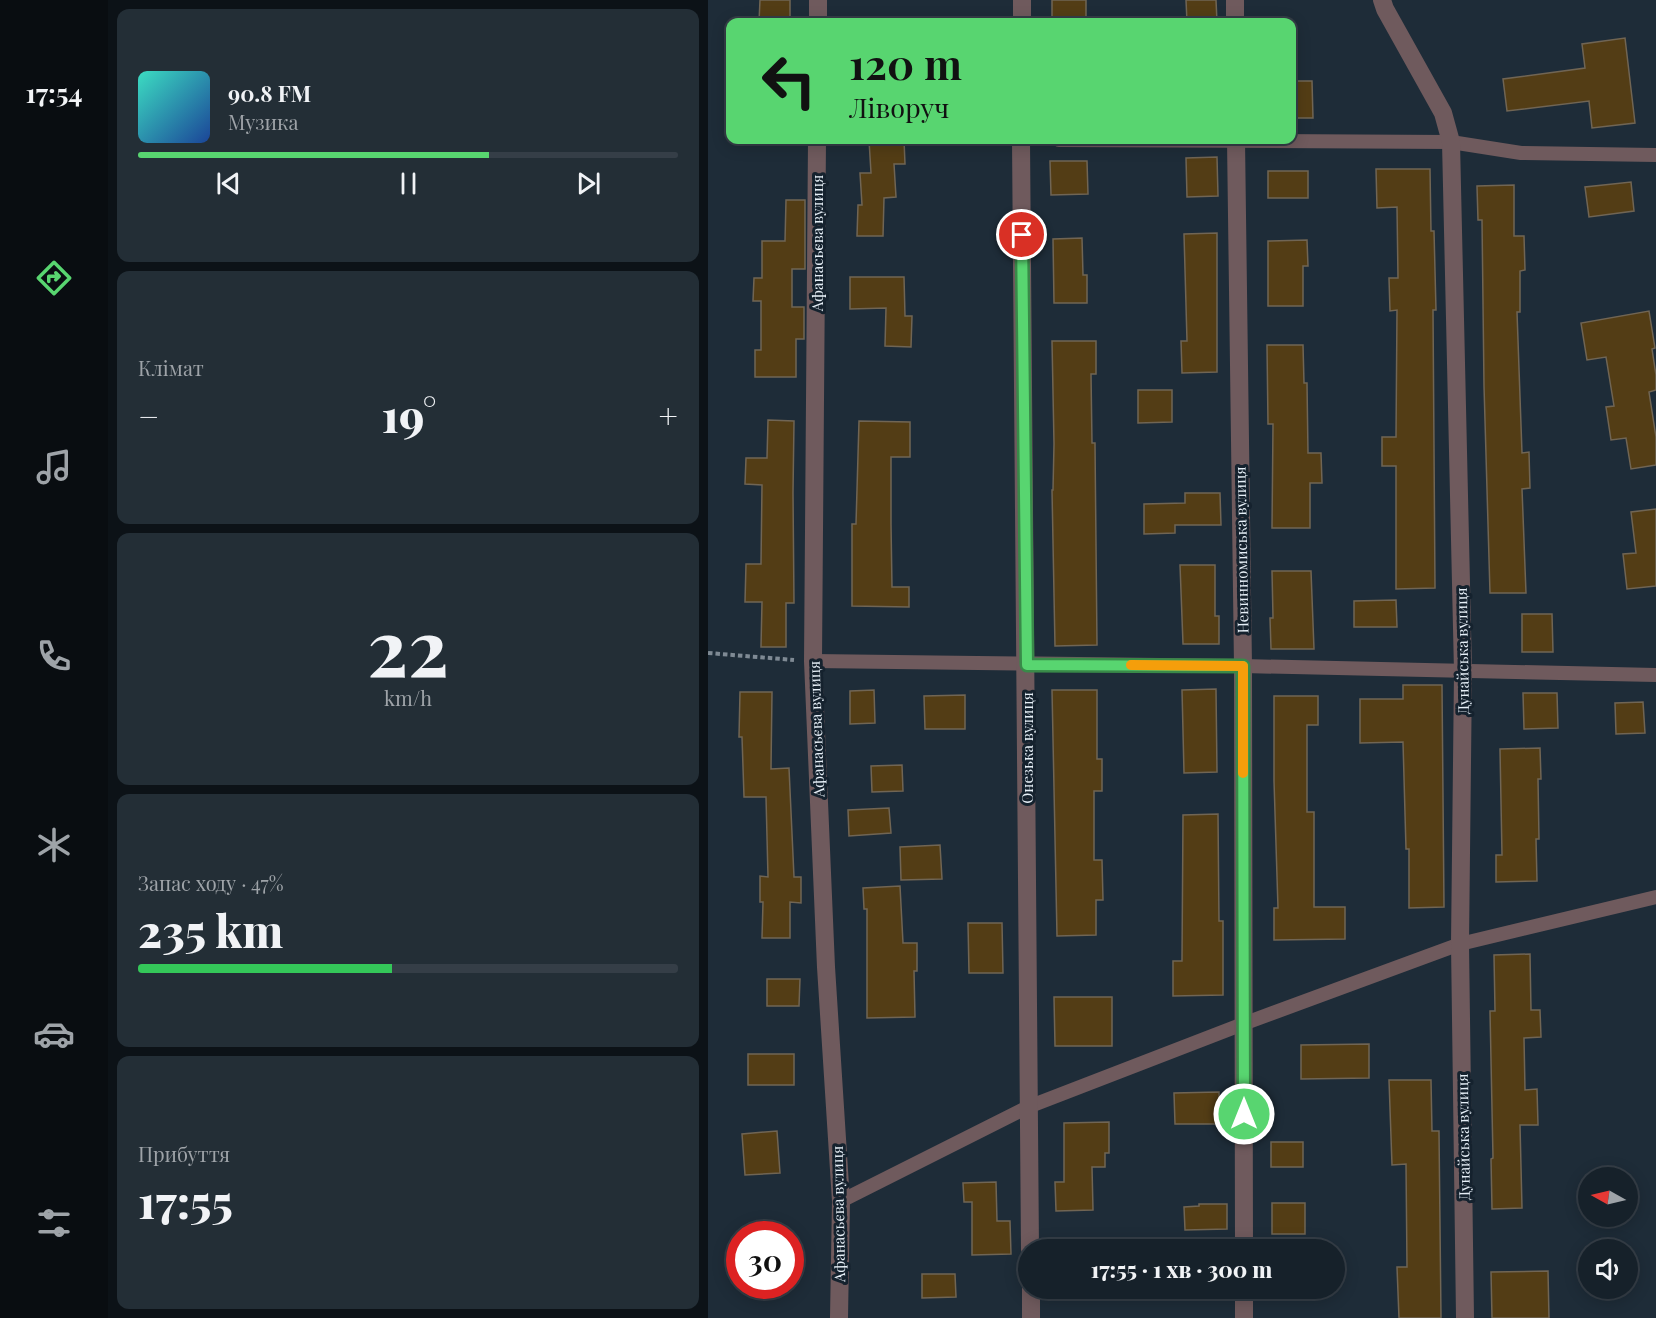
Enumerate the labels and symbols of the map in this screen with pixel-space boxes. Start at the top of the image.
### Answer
street label: Афанасьєва вулиця [807,175,827,312]
pin [996,209,1047,260]
street label: Невинномиська вулиця [1230,466,1252,634]
street label: Дунайська вулиця [1451,587,1473,715]
street label: Афанасьєва вулиця [804,660,828,799]
street label: Онезька вулиця [1017,692,1037,804]
street label: Дунайська вулиця [1452,1073,1474,1201]
position arrow [1212,1082,1276,1146]
street label: Афанасьєва вулиця [827,1146,849,1283]
north arrow [1578,1167,1638,1227]
speed limit sign: 30 [726,1221,804,1299]

